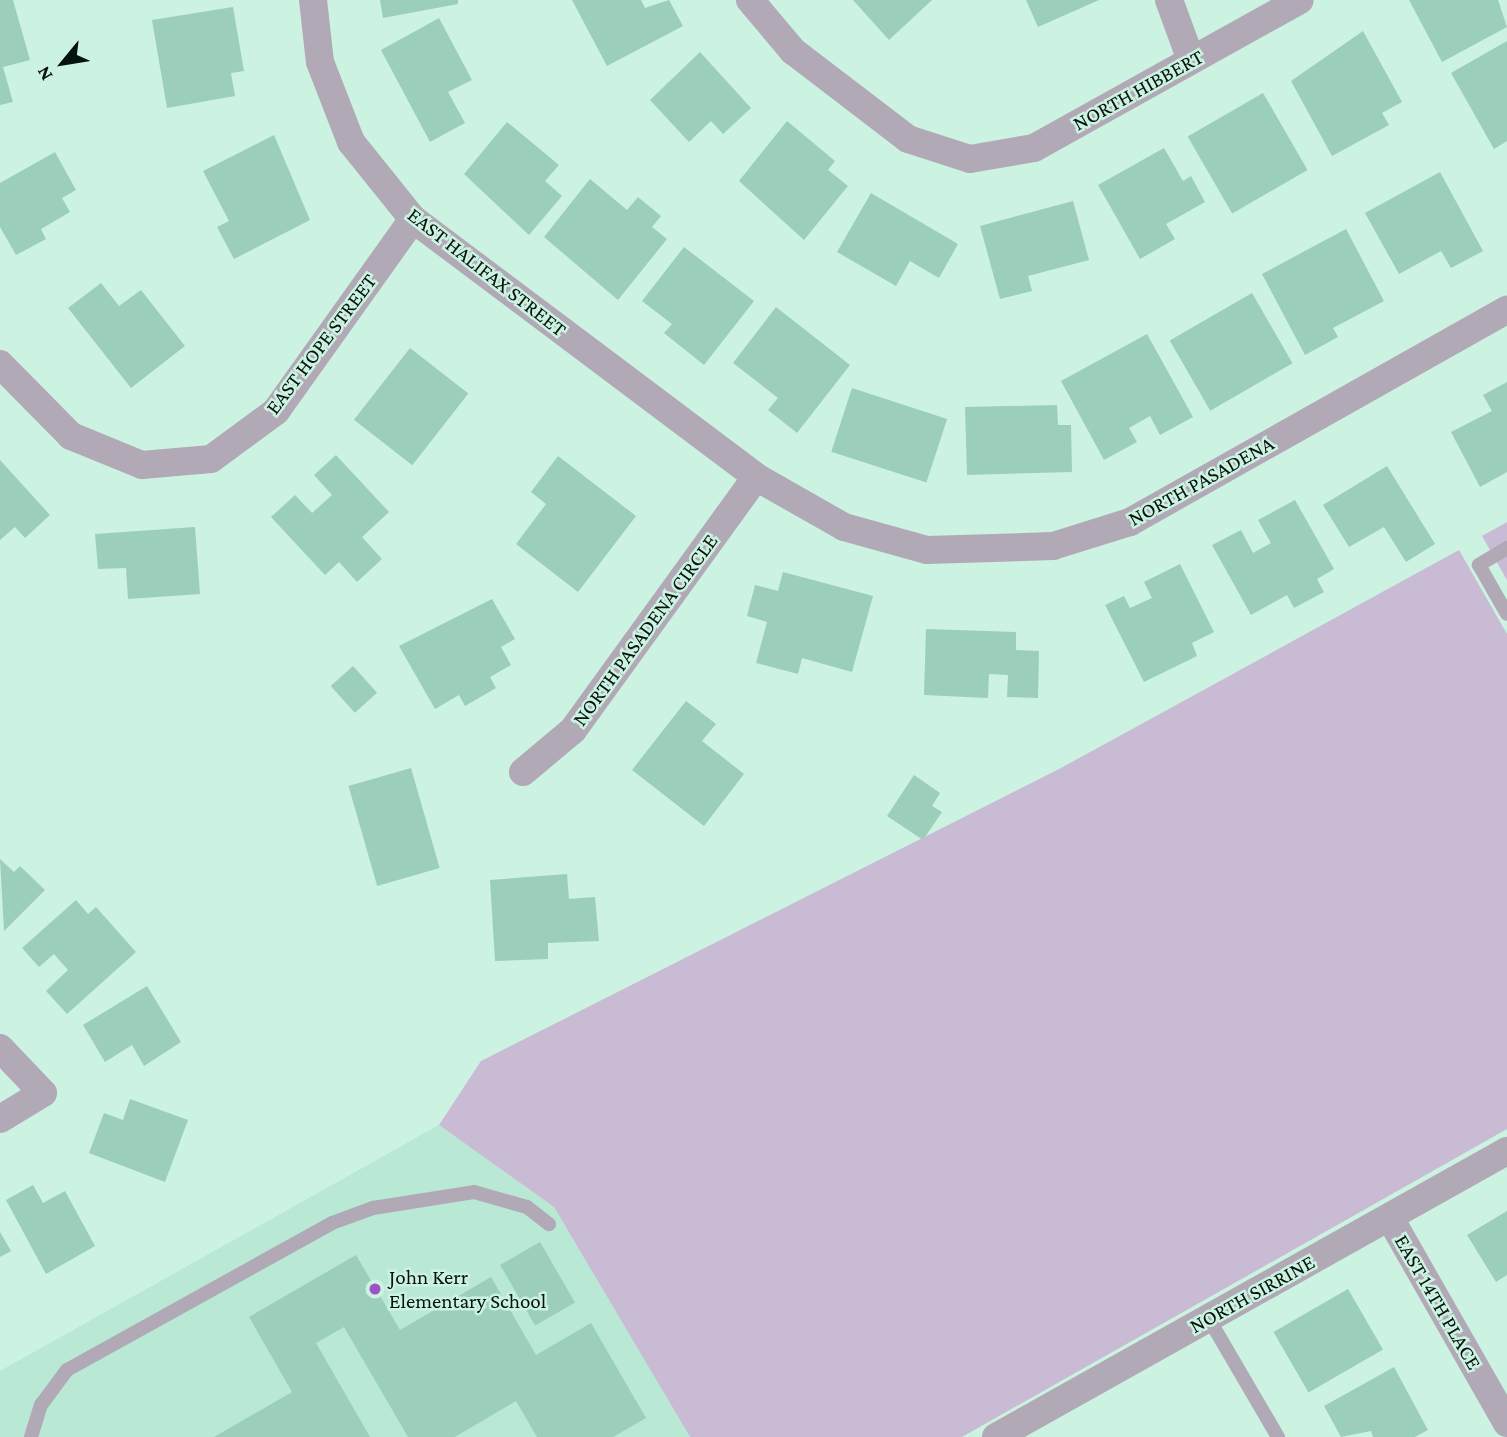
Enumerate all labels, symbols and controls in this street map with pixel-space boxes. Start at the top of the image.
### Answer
north arrow [28,28,98,98]
street label: NORTH HIBBERT [1068,44,1208,136]
text: N [32,63,57,85]
street label: EAST HALIFAX STREET [402,202,572,342]
street label: EAST HOPE STREET [260,269,382,419]
street label: NORTH PASADENA [1124,431,1278,531]
street label: NORTH PASADENA CIRCLE [567,529,723,731]
street label: EAST 14TH PLACE [1389,1230,1487,1374]
street label: NORTH SIRRINE [1185,1249,1319,1339]
place label: John Kerr Elementary School [389,1264,546,1314]
marker: John Kerr Elementary School [367,1281,383,1297]

